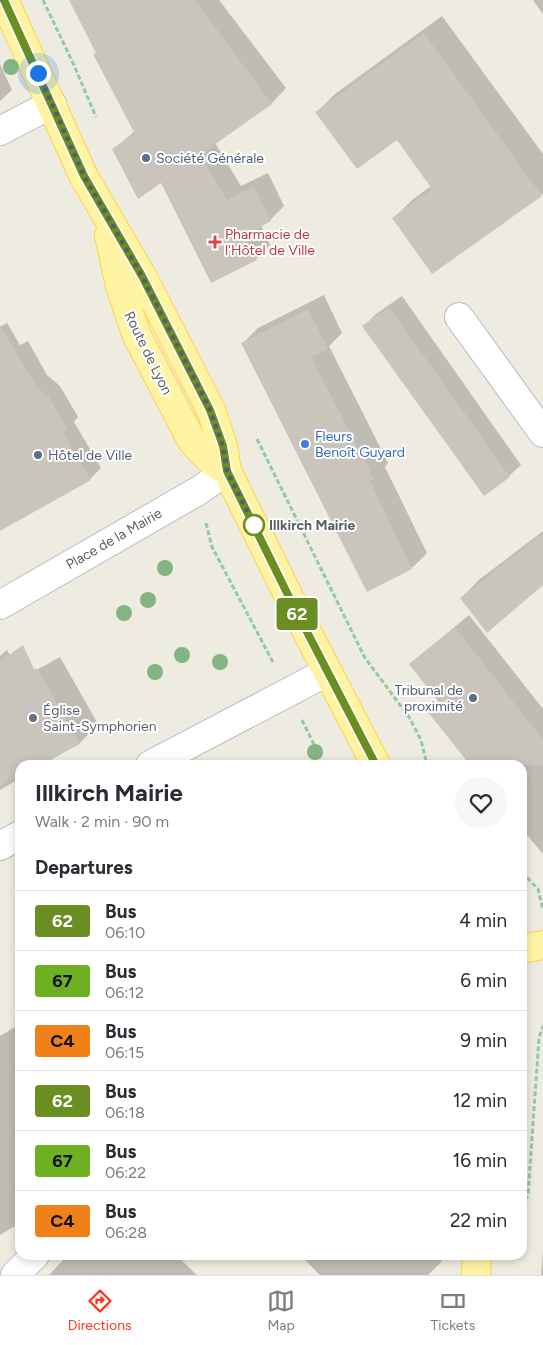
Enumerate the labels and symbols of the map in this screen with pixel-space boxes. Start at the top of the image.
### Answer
your location [26,61,51,86]
place label: Société Générale [156,150,264,167]
marker: Société Générale [140,152,152,164]
place label: Pharmacie de l'Hôtel de Ville [225,226,315,259]
marker: Pharmacie de l'Hôtel de Ville [209,236,221,248]
street label: Route de Lyon [120,309,176,398]
place label: Fleurs Benoît Guyard [315,428,405,461]
marker: Fleurs Benoît Guyard [299,438,311,450]
place label: Hôtel de Ville [48,447,132,464]
marker: Hôtel de Ville [32,449,44,461]
street label: Place de la Mairie [63,505,165,573]
marker: Illkirch Mairie [243,514,265,536]
place label: Illkirch Mairie [269,517,355,534]
line badge: 62 [274,598,320,630]
place label: Tribunal de proximité [395,682,463,715]
marker: Tribunal de proximité [467,692,479,704]
place label: Église Saint-Symphorien [43,702,157,735]
marker: Église Saint-Symphorien [27,712,39,724]

